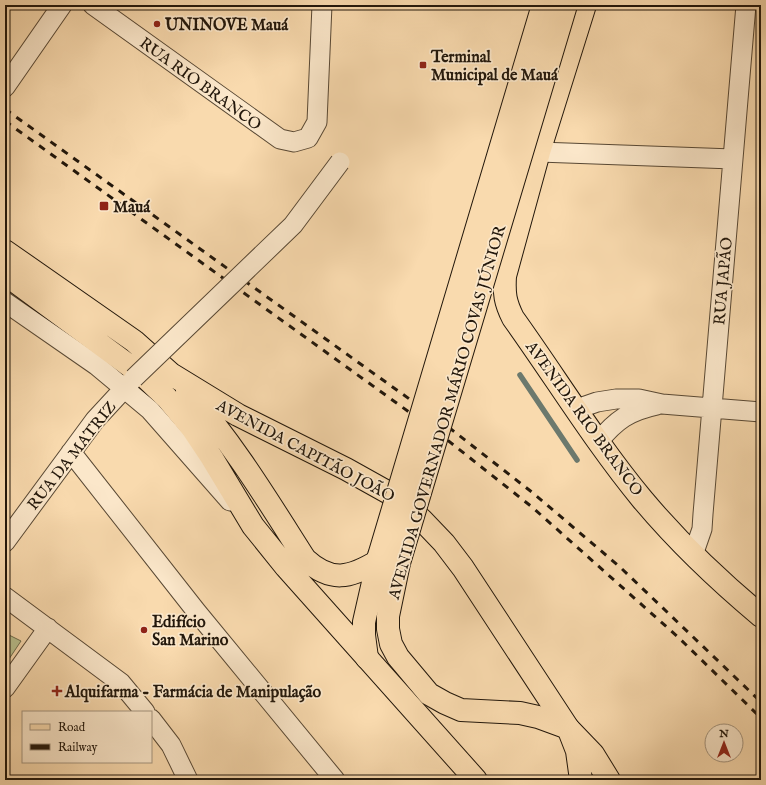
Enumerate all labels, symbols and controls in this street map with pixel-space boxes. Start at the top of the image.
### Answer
place label: UNINOVE Mauá [164,16,289,36]
marker: UNINOVE Mauá [152,19,162,29]
street label: RUA RIO BRANCO [135,34,265,136]
place label: Terminal Municipal de Mauá [430,48,559,86]
marker: Terminal Municipal de Mauá [418,60,428,70]
place label: Mauá [113,198,151,218]
marker: Mauá [98,200,110,212]
street label: AVENIDA GOVERNADOR MÁRIO COVAS JÚNIOR [383,222,511,603]
street label: RUA JAPÃO [708,236,738,326]
street label: AVENIDA RIO BRANCO [520,337,646,500]
street label: AVENIDA CAPITÃO JOÃO [212,394,399,507]
street label: RUA DA MATRIZ [24,398,121,515]
place label: Edifício San Marino [152,613,229,651]
marker: Edifício San Marino [139,625,149,635]
place label: Alquifarma - Farmácia de Manipulação [64,683,322,703]
marker: Alquifarma - Farmácia de Manipulação [52,686,62,696]
legend [22,711,152,763]
text: Road [58,720,86,735]
north arrow [704,723,744,763]
text: N [718,727,729,741]
text: Railway [58,740,97,755]

